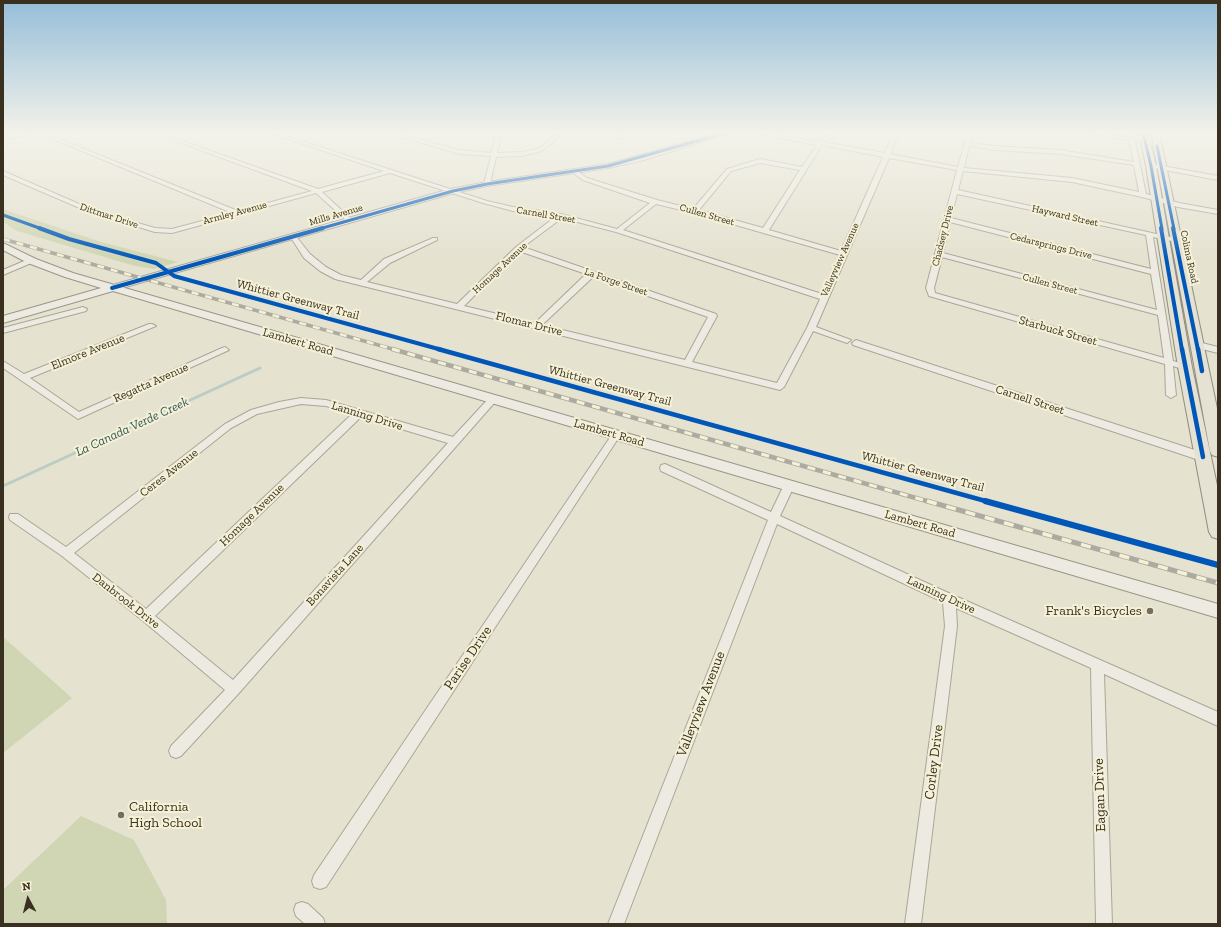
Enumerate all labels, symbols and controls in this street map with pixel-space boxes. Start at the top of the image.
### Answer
street label: Armley Avenue [202,199,268,227]
street label: Dittmar Drive [78,201,140,231]
street label: Cullen Street [678,201,736,229]
street label: Mills Avenue [308,202,364,228]
street label: Hayward Street [1031,203,1099,229]
street label: Carnell Street [515,204,577,226]
street label: Chadsey Drive [930,204,956,268]
street label: Valleyview Avenue [818,221,862,299]
street label: Colima Road [1177,229,1201,285]
street label: Cedarsprings Drive [1009,230,1093,262]
street label: Homage Avenue [470,240,530,296]
street label: La Forge Street [583,266,649,298]
street label: Cullen Street [1021,271,1079,297]
street label: Whittier Greenway Trail [235,277,361,323]
street label: Flomar Drive [494,309,564,339]
street label: Starbuck Street [1017,313,1099,349]
street label: Lambert Road [261,325,335,359]
street label: Elmore Avenue [49,331,127,373]
street label: Regatta Avenue [111,360,191,406]
street label: Whittier Greenway Trail [547,363,673,409]
street label: Carnell Street [994,382,1066,418]
water label: La Canada Verde Creek [73,394,191,460]
street label: Lanning Drive [330,398,404,434]
street label: Lambert Road [572,416,646,450]
street label: Ceres Avenue [137,446,201,500]
street label: Whittier Greenway Trail [860,449,986,495]
street label: Homage Avenue [217,481,287,549]
street label: Lambert Road [883,507,957,541]
street label: Bonavista Lane [303,541,367,609]
street label: Danbrook Drive [89,570,163,632]
street label: Lanning Drive [904,573,978,617]
place label: Frank's Bicycles [1046,603,1142,619]
marker: Frank's Bicycles [1145,606,1155,616]
street label: Parise Drive [441,623,495,693]
street label: Valleyview Avenue [673,649,729,759]
street label: Corley Drive [921,724,947,800]
street label: Eagan Drive [1090,758,1110,832]
place label: California High School [129,799,202,832]
marker: California High School [116,810,126,820]
north arrow [8,879,48,919]
text: N [22,880,31,894]

